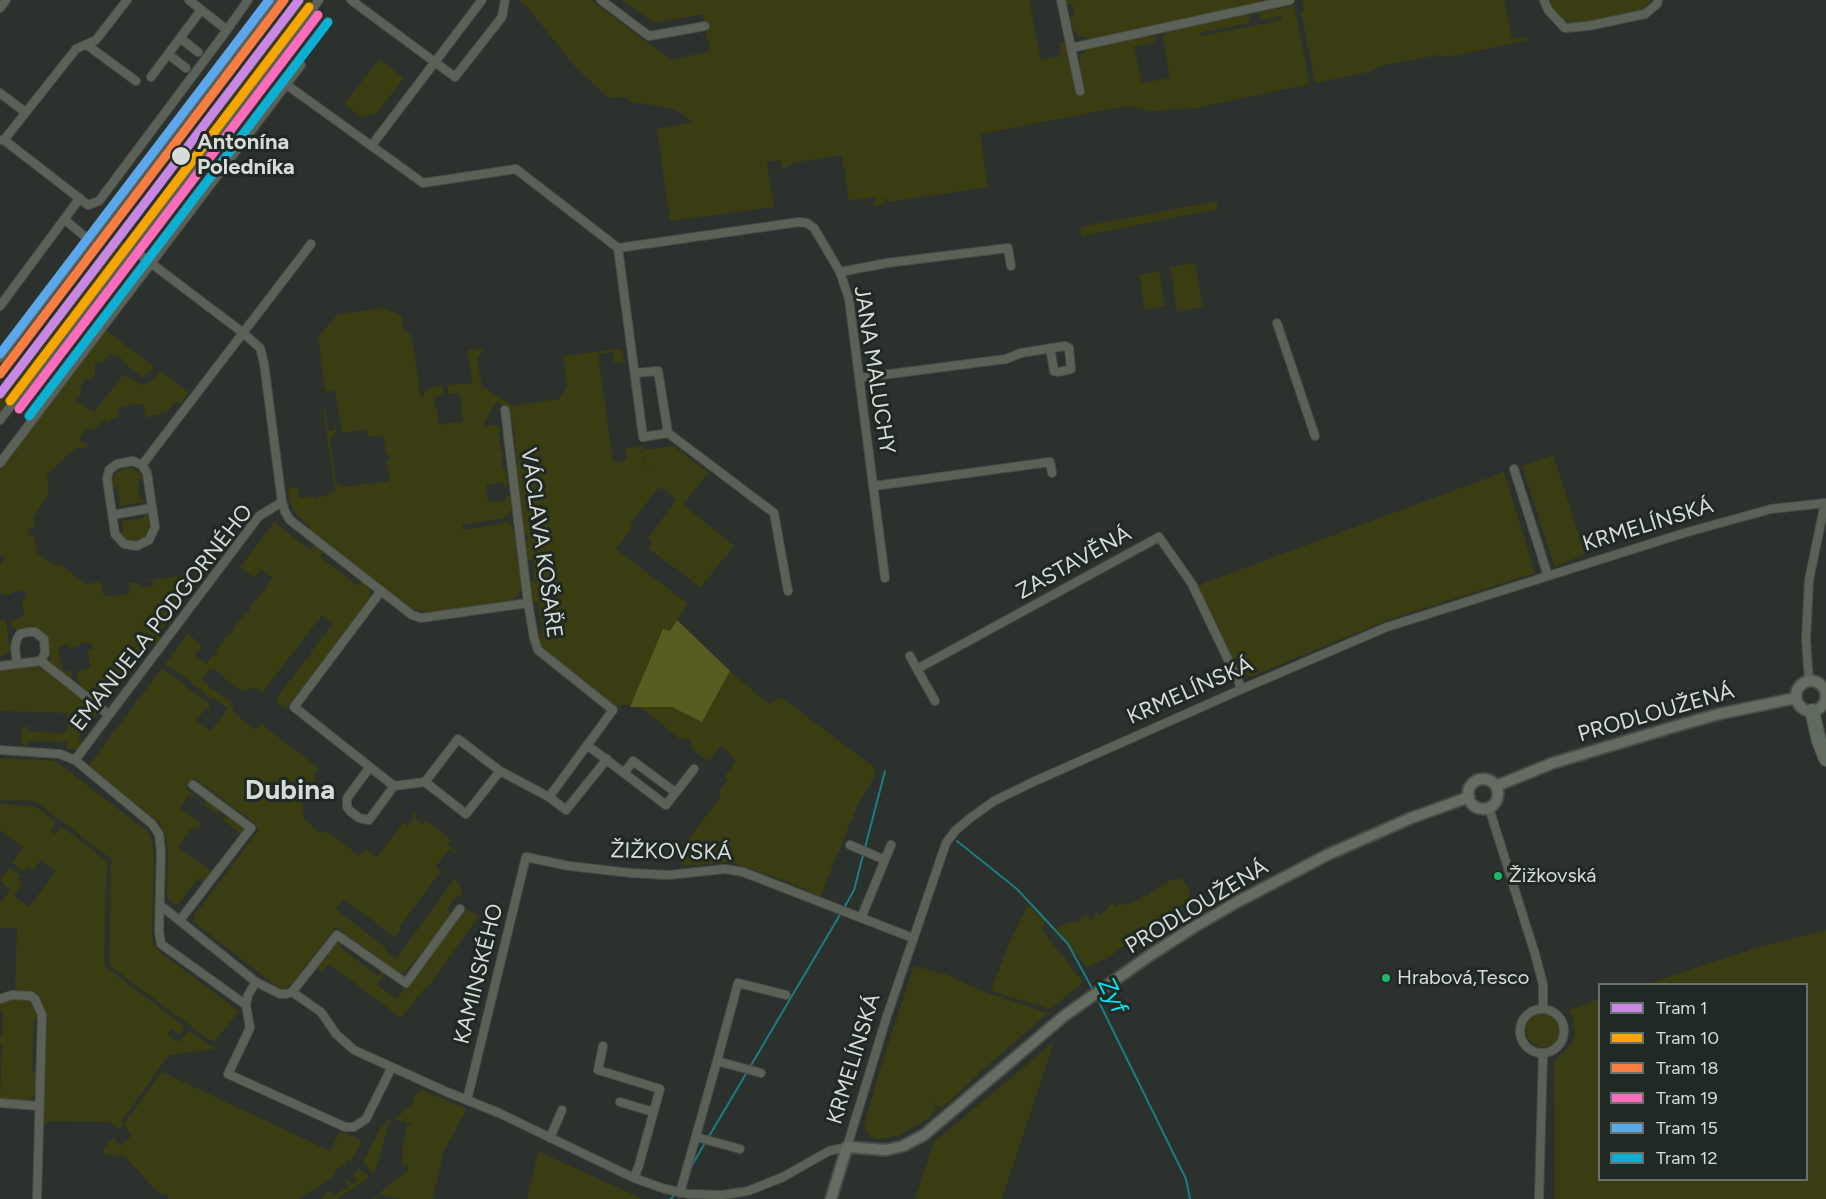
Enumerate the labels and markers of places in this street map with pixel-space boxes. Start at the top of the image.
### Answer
place label: Antonína Poledníka [197,130,295,182]
marker: Antonína Poledníka [170,145,192,167]
place label: Žižkovská [1509,864,1596,888]
marker: Žižkovská [1492,870,1504,882]
place label: Hrabová,Tesco [1397,966,1529,990]
marker: Hrabová,Tesco [1380,972,1392,984]

